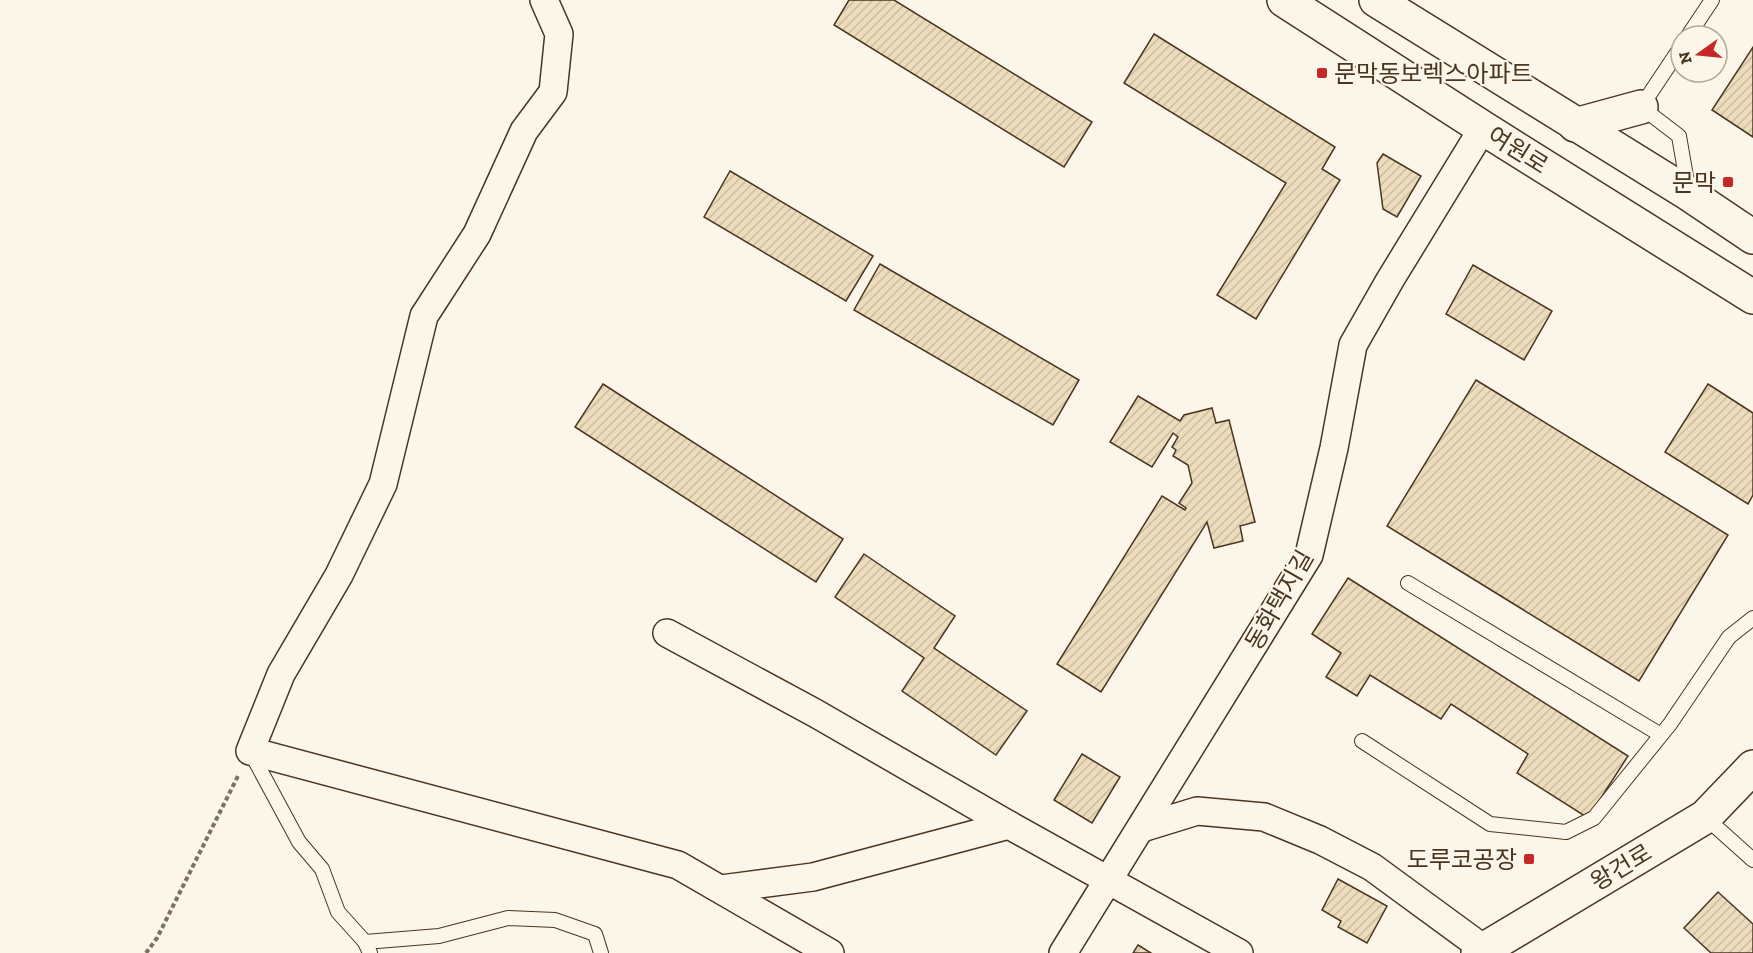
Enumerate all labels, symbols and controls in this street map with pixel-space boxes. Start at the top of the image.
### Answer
north arrow [1669,24,1729,84]
text: N [1674,49,1696,66]
place label: 문막동보렉스아파트 [1334,59,1533,88]
marker: 문막동보렉스아파트 [1315,66,1329,80]
street label: 여원로 [1482,120,1554,180]
place label: 문막 [1672,168,1716,197]
marker: 문막 [1721,175,1735,189]
street label: 동화택지길 [1239,545,1319,655]
street label: 왕건로 [1585,838,1657,896]
place label: 도루코공장 [1407,845,1517,874]
marker: 도루코공장 [1522,852,1536,866]

